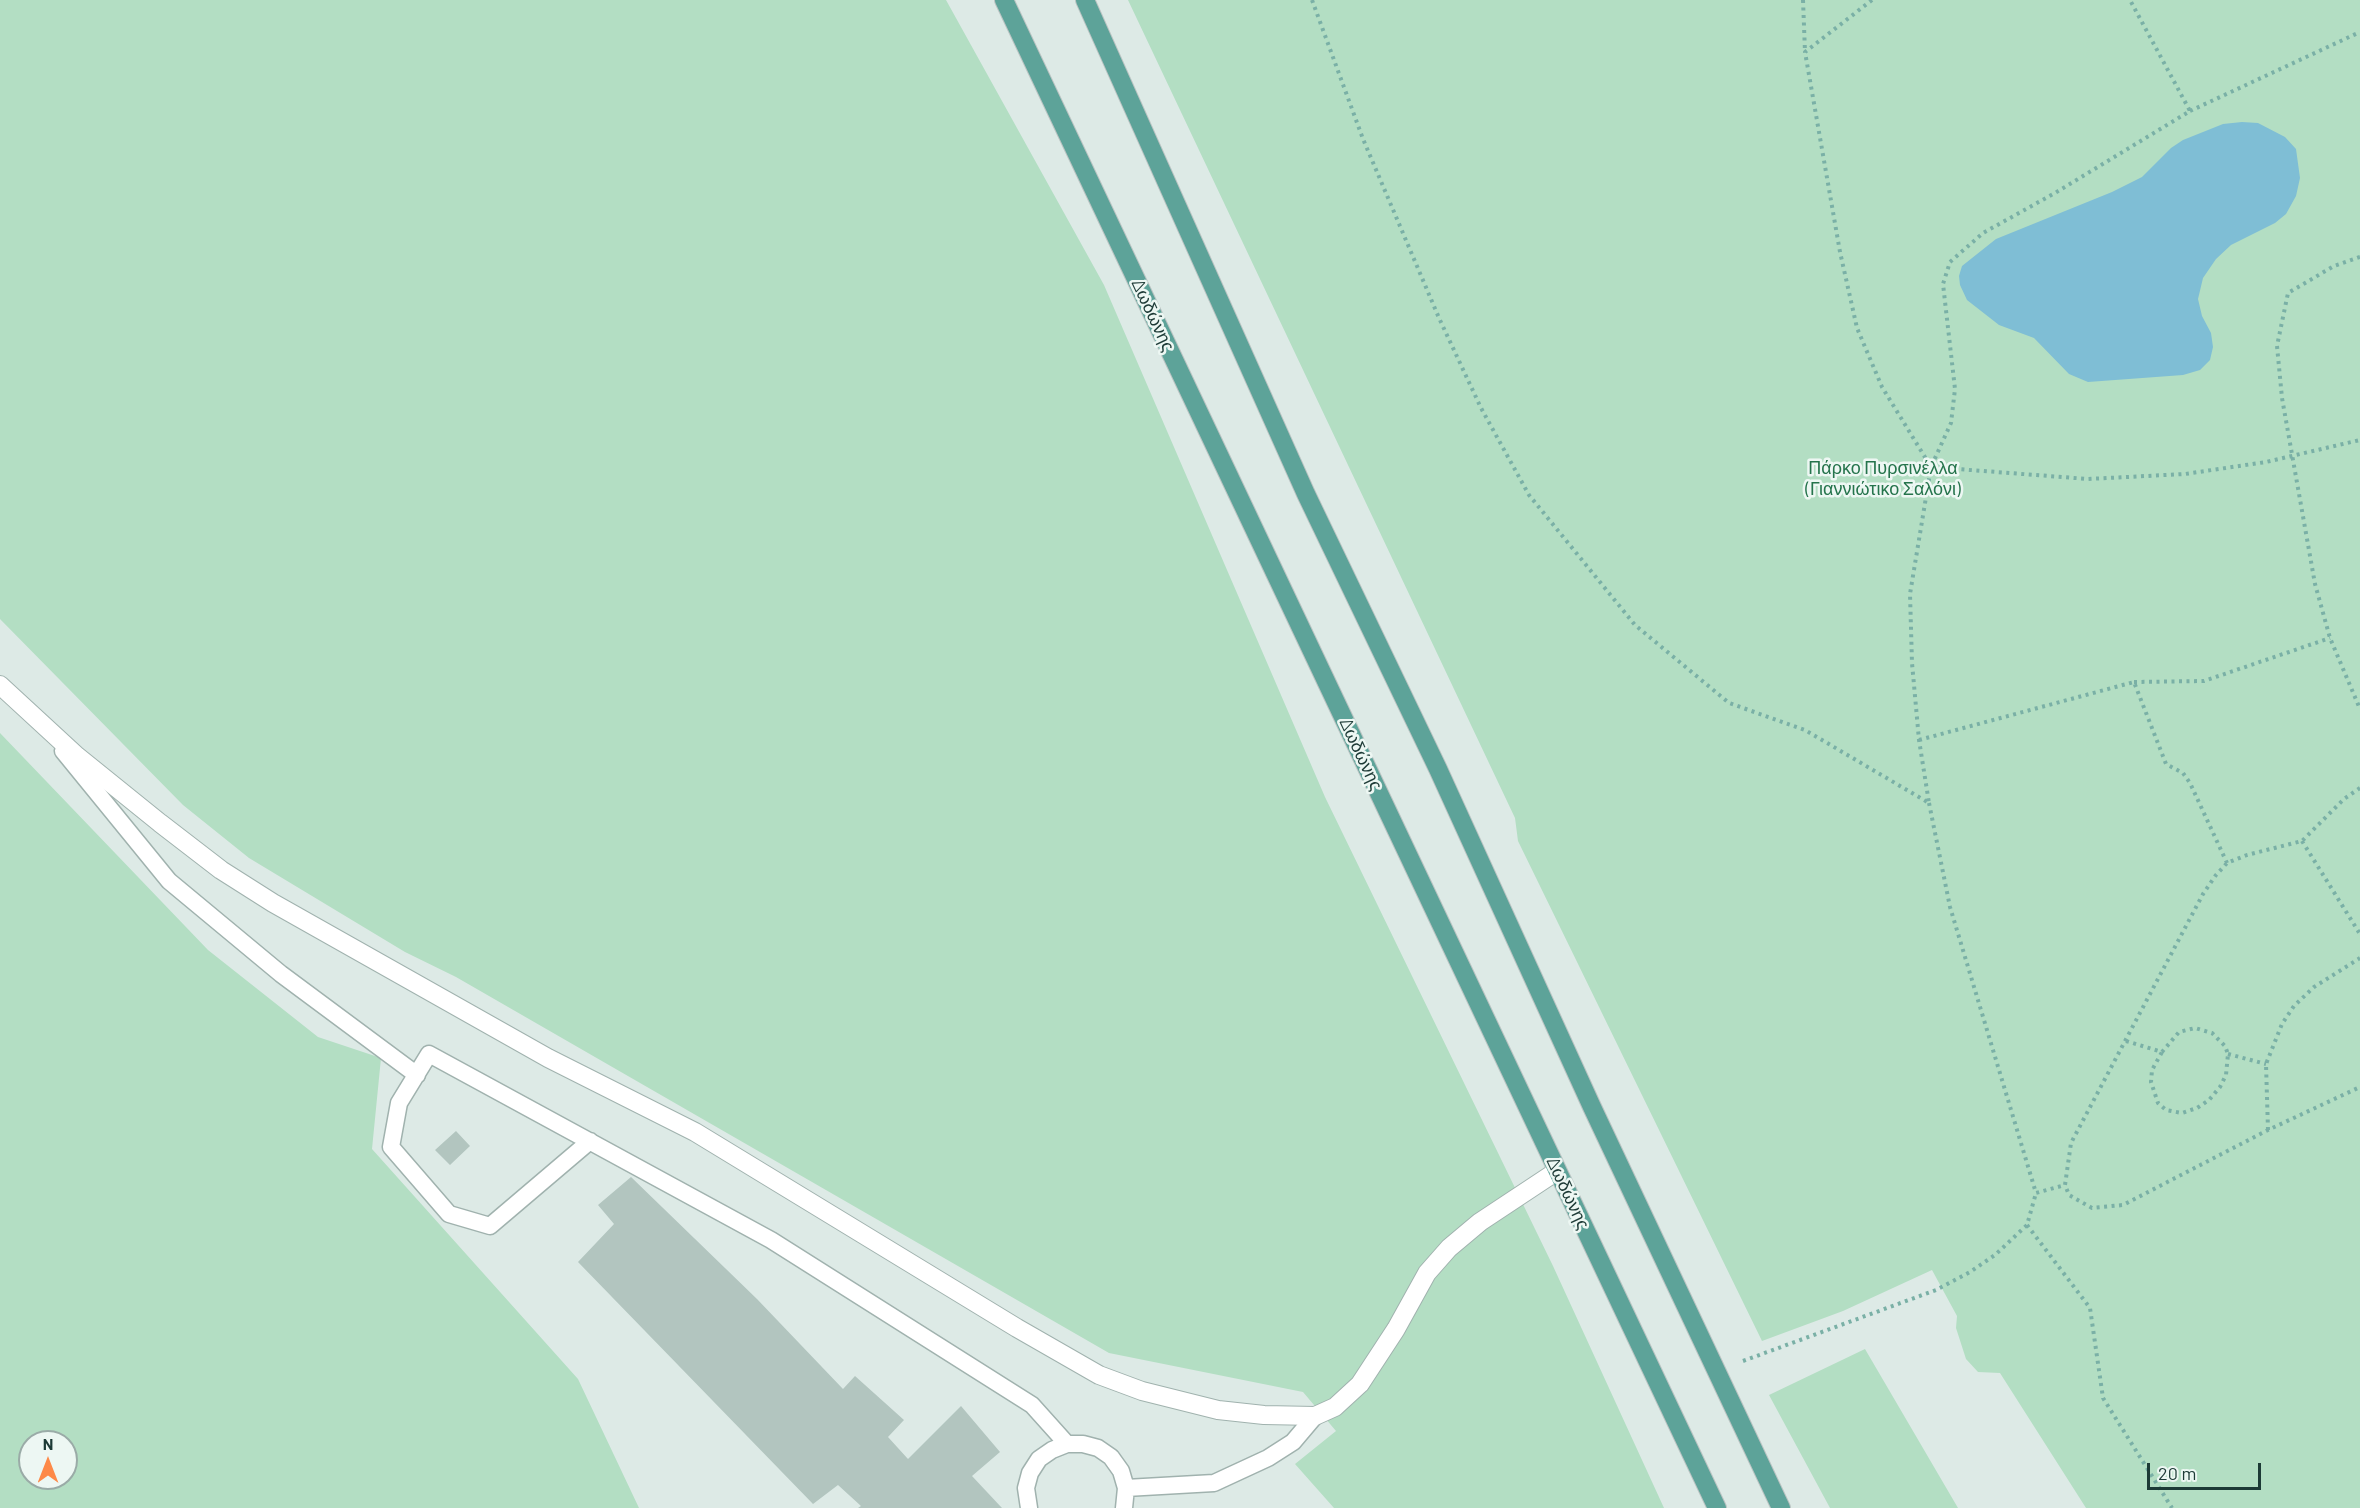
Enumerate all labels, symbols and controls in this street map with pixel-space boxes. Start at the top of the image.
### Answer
street label: Δωδώνης [1127,275,1179,355]
park label: Πάρκο Πυρσινέλλα (Γιαννιώτικο Σαλόνι) [1805,457,1961,500]
street label: Δωδώνης [1335,714,1387,794]
street label: Δωδώνης [1542,1153,1594,1233]
north arrow [18,1430,78,1490]
text: N [43,1434,53,1453]
scale bar [2150,1451,2264,1489]
text: 20 m [2158,1462,2196,1484]

